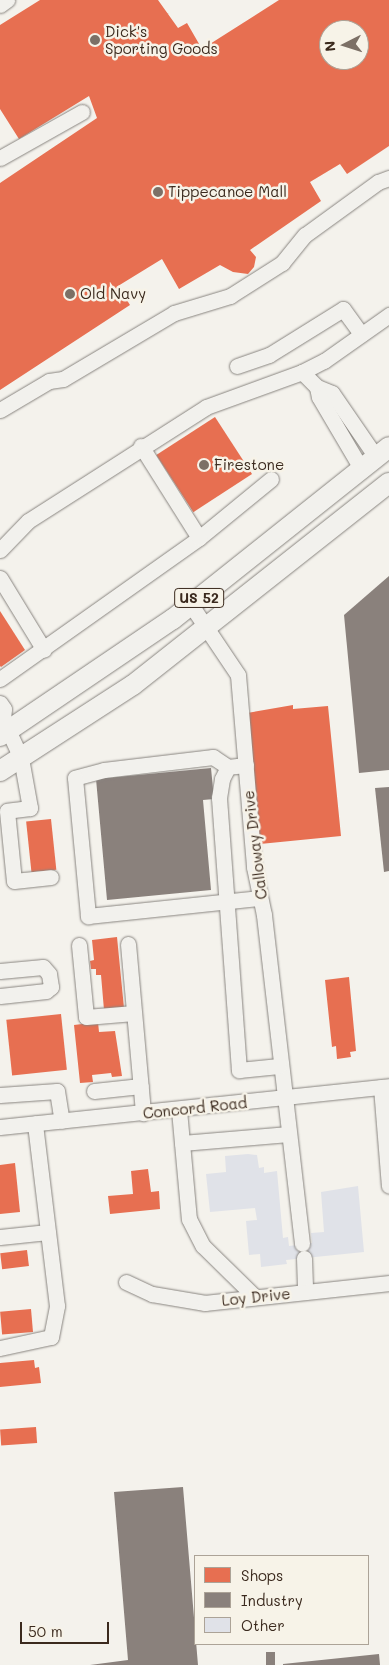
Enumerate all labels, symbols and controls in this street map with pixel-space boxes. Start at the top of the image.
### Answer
north arrow [319,20,369,70]
place label: Dick's Sporting Goods [105,22,218,57]
marker: Dick's Sporting Goods [89,34,101,46]
text: N [320,40,339,52]
place label: Tippecanoe Mall [168,183,287,201]
marker: Tippecanoe Mall [152,186,164,198]
place label: Old Navy [80,285,146,303]
marker: Old Navy [64,288,76,300]
place label: Firestone [214,456,284,474]
marker: Firestone [198,459,210,471]
road number: US 52 [174,586,224,610]
street label: Calloway Drive [239,789,271,901]
street label: Concord Road [142,1094,248,1122]
street label: Loy Drive [221,1284,291,1310]
legend [194,1555,369,1645]
text: Shops [241,1565,283,1585]
text: Industry [241,1590,303,1610]
scale bar [22,1612,111,1644]
text: Other [241,1615,285,1635]
text: 50 m [28,1621,63,1641]

